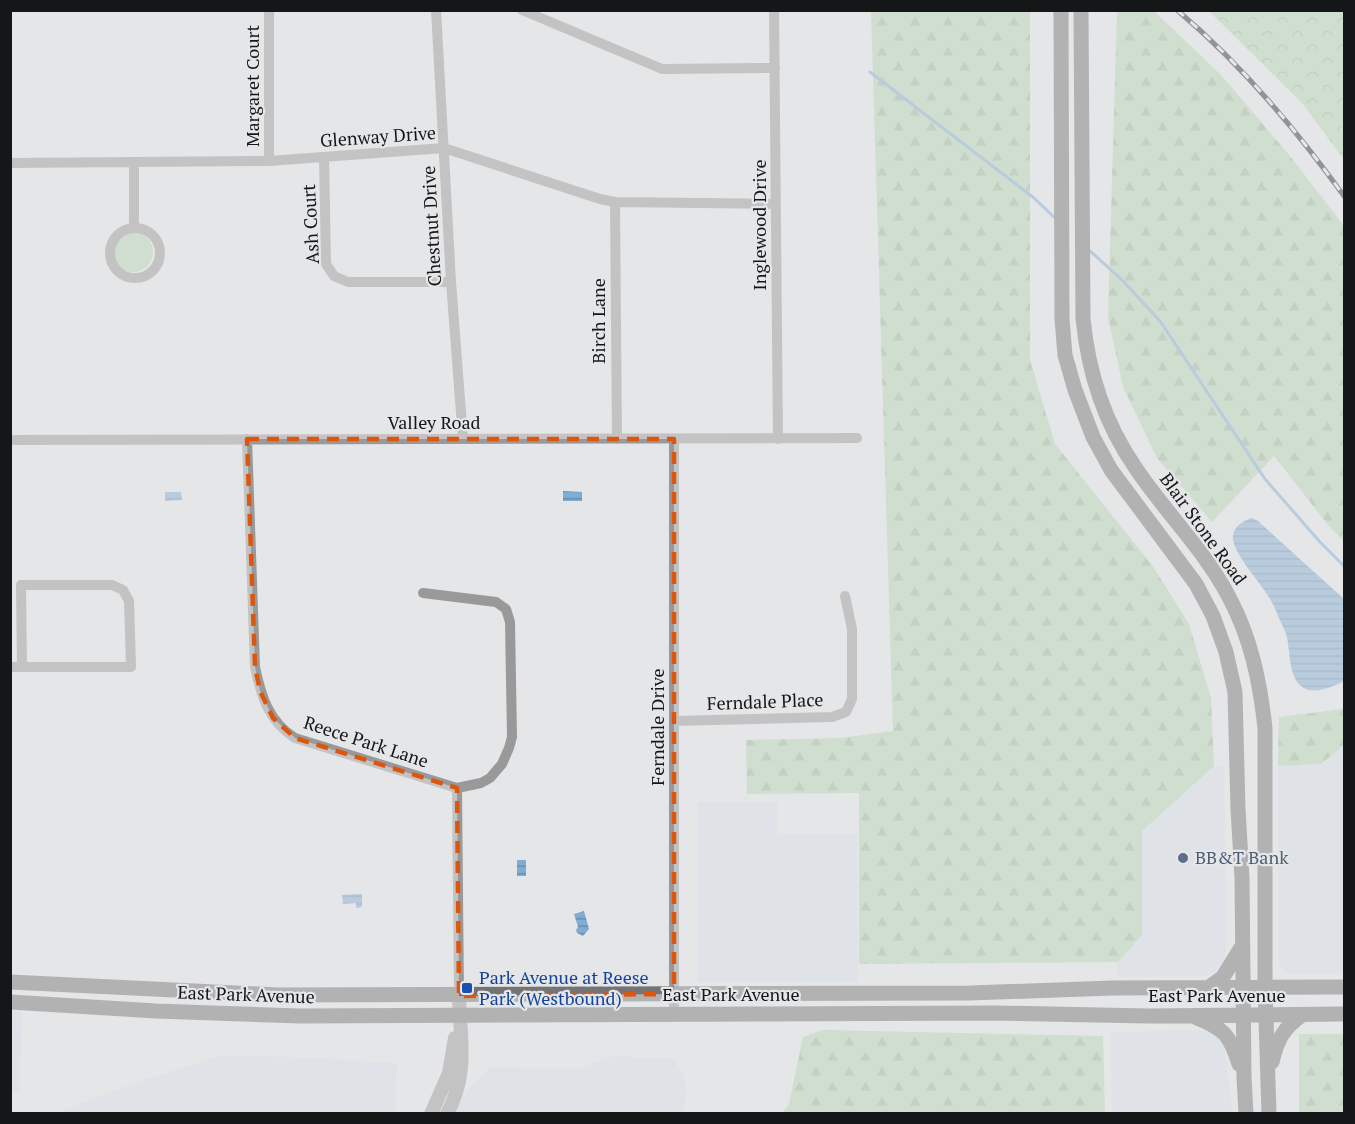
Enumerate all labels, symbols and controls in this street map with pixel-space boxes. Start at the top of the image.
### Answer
street label: Margaret Court [240,25,264,147]
street label: Glenway Drive [319,120,437,152]
street label: Inglewood Drive [747,159,771,291]
street label: Chestnut Drive [416,165,446,287]
street label: Ash Court [296,183,324,265]
street label: Birch Lane [586,278,610,364]
street label: Valley Road [387,410,481,434]
street label: Blair Stone Road [1155,468,1253,589]
street label: Ferndale Drive [645,668,669,786]
street label: Ferndale Place [706,687,824,715]
street label: Reece Park Lane [301,710,432,773]
place label: BB&T Bank [1195,845,1289,869]
marker: BB&T Bank [1176,851,1190,865]
place label: Park Avenue at Reese Park (Westbound) [479,965,649,1010]
street label: East Park Avenue [177,980,315,1008]
marker: Park Avenue at Reese Park (Westbound) [460,981,474,995]
street label: East Park Avenue [662,982,800,1006]
street label: East Park Avenue [1148,983,1286,1007]

